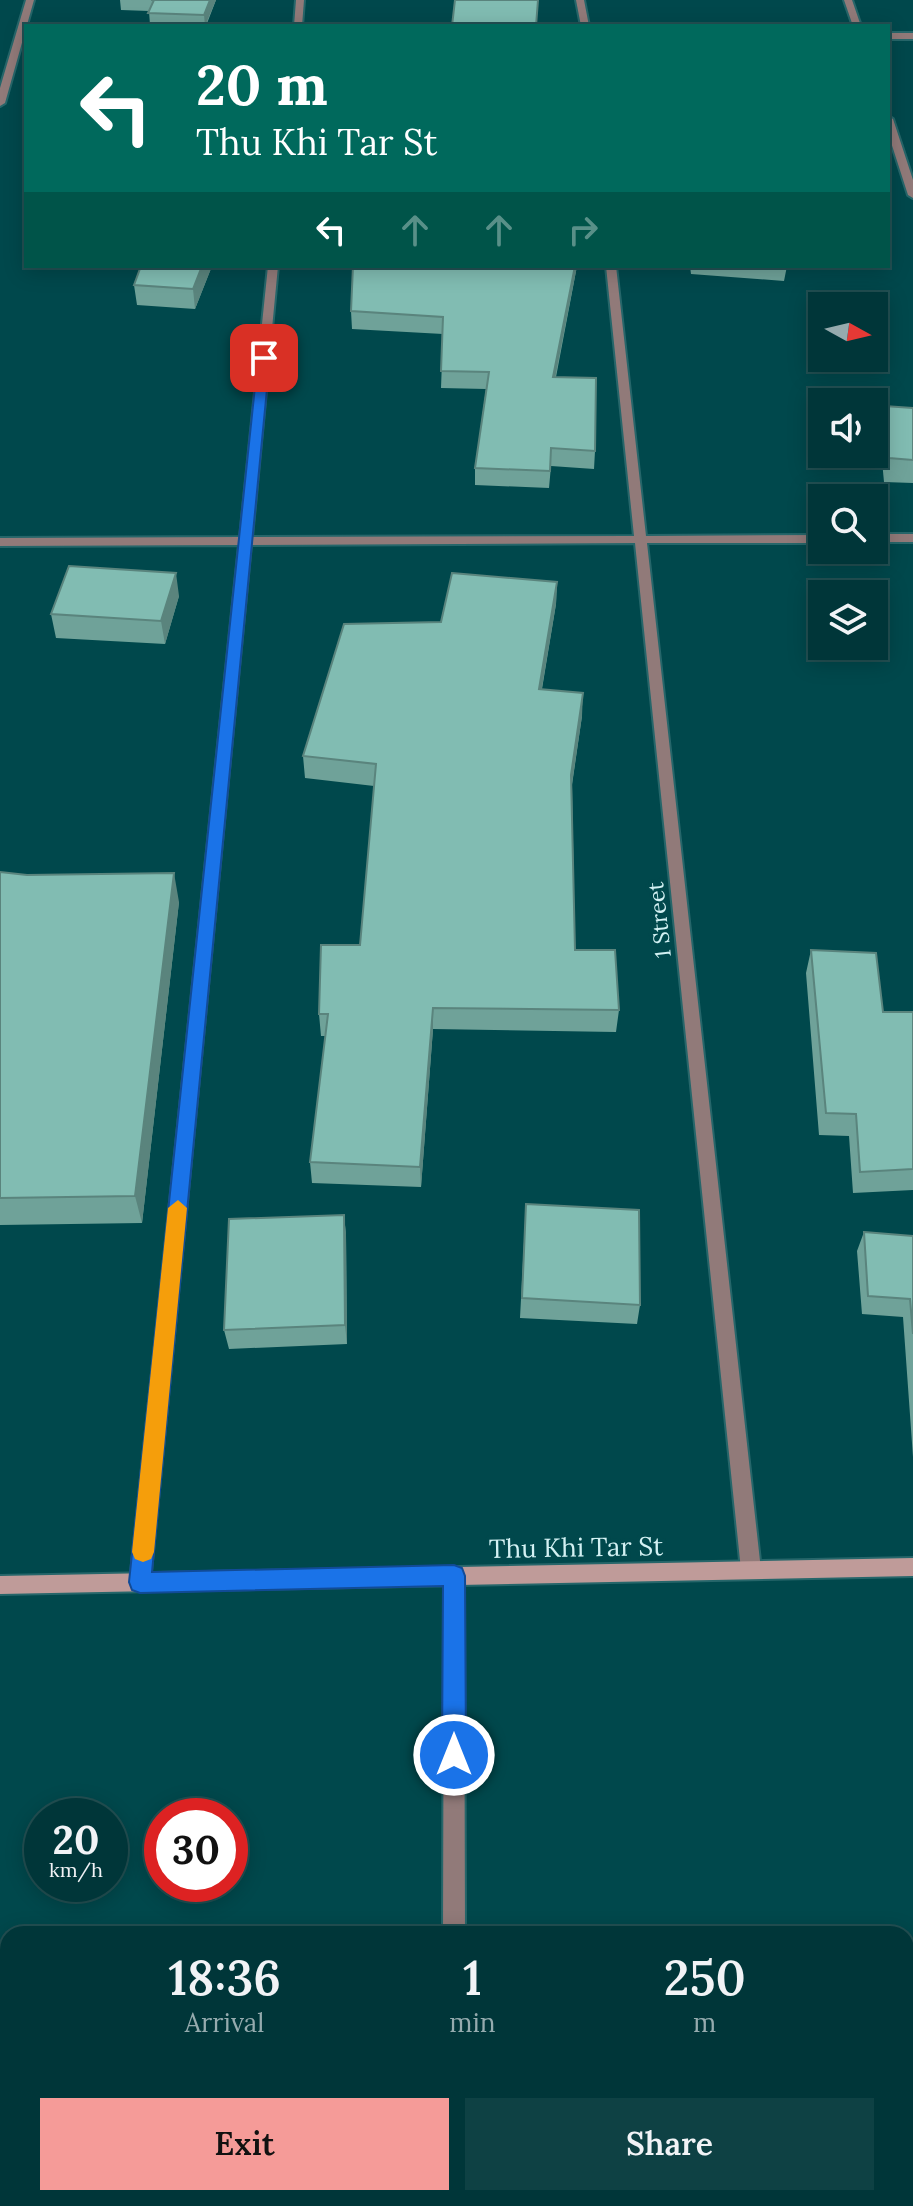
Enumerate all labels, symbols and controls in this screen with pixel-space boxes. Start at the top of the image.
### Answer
text: 20 m [196,49,328,120]
icon: left [64,56,168,160]
text: Thu Khi Tar St [196,119,437,165]
icon: left [309,208,353,252]
icon: ahead [393,208,437,252]
icon: ahead [477,208,521,252]
icon: right [561,208,605,252]
north arrow [808,292,888,372]
map controls [808,292,888,660]
pin [230,324,298,392]
icon: arrive [242,336,286,380]
button: sound [808,388,888,468]
button: search [808,484,888,564]
button: layers [808,580,888,660]
street label: 1 Street [641,880,677,959]
street label: Thu Khi Tar St [489,1529,663,1565]
position arrow [412,1713,496,1797]
speed limit sign: 30 [144,1798,248,1902]
text: 20 [53,1814,99,1865]
text: km/h [49,1857,103,1882]
text: 18:36 [168,1947,281,2008]
text: 1 [463,1947,482,2008]
text: 250 [664,1947,746,2008]
text: Arrival [185,2006,264,2039]
text: min [449,2006,495,2039]
text: m [693,2006,716,2039]
button: Exit [40,2098,449,2190]
button: Share [465,2098,874,2190]

